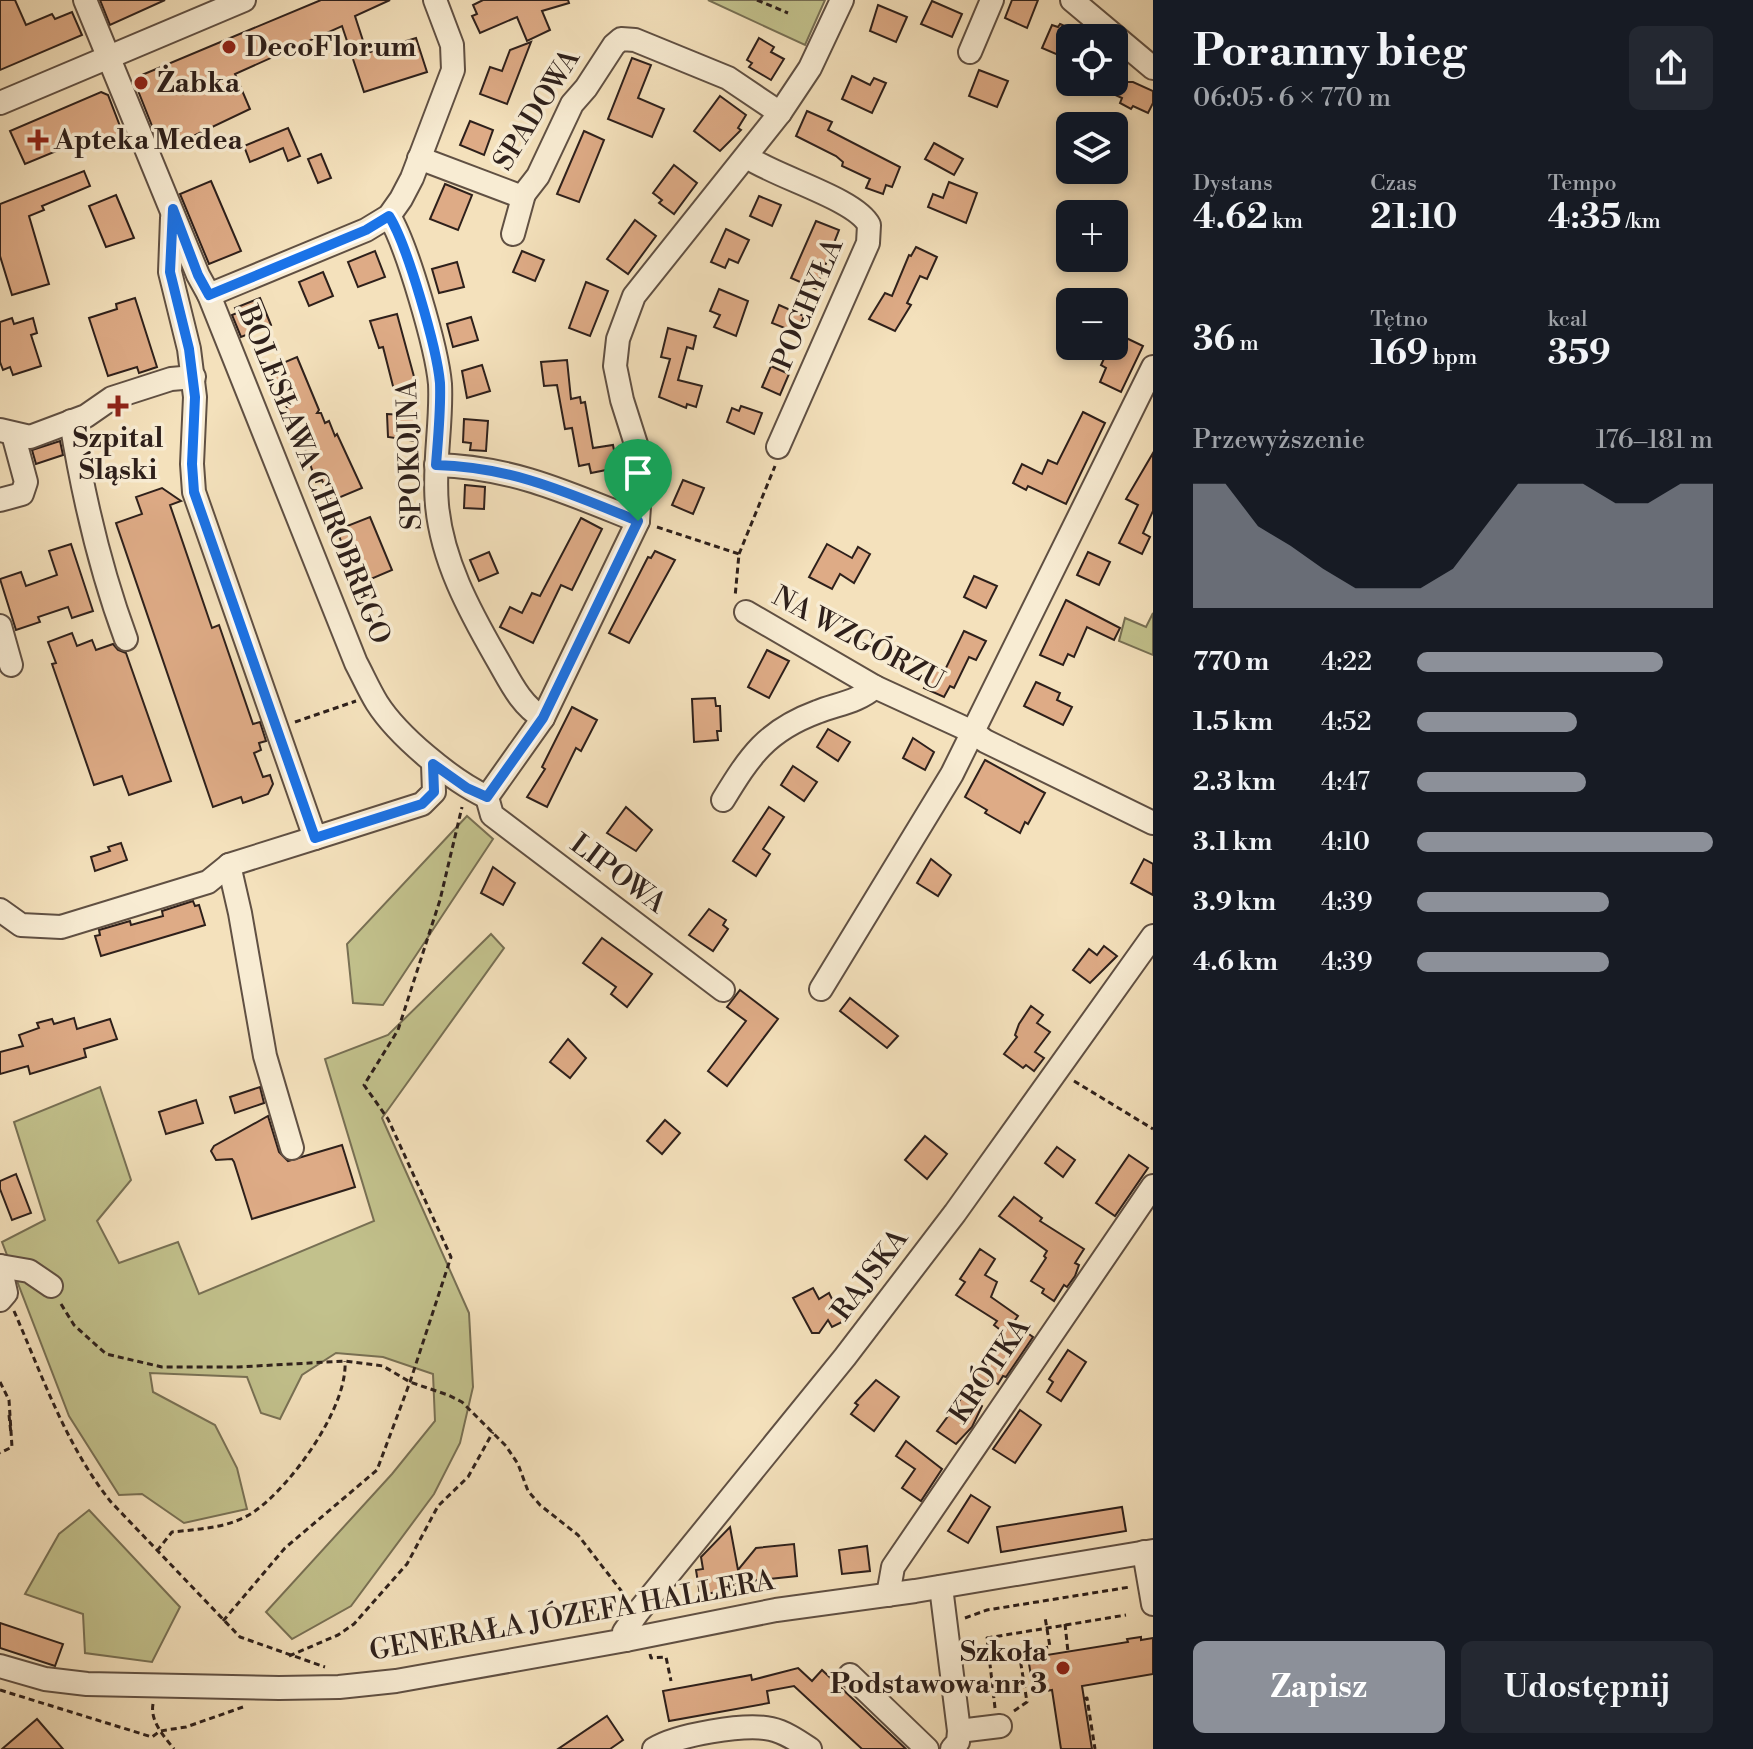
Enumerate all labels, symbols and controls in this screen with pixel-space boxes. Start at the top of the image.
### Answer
map controls [1056,24,1128,360]
button: locate [1056,24,1128,96]
text: Poranny bieg [1193,24,1466,79]
button: share [1629,26,1713,110]
place label: DecoFlorum [245,30,417,65]
marker: DecoFlorum [220,38,238,56]
street label: SPADOWA [486,42,588,177]
place label: Żabka [157,64,241,101]
marker: Żabka [132,74,150,92]
text: 06:05 · 6 × 770 m [1193,82,1391,114]
button: layers [1056,112,1128,184]
place label: Apteka Medea [53,123,243,158]
marker: Apteka Medea [29,131,47,149]
text: Dystans [1193,170,1273,197]
text: Czas [1370,170,1417,197]
text: Tempo [1548,170,1617,197]
text: 4.62 [1193,197,1268,239]
text: 21:10 [1370,197,1458,239]
text: 4:35 [1548,197,1621,239]
button: + [1056,200,1128,272]
text: km [1268,208,1303,235]
text: /km [1621,208,1661,235]
street label: POCHYŁA [765,232,852,375]
button: − [1056,288,1128,360]
street label: BOLESŁAWA CHROBREGO [230,300,398,650]
text: Tętno [1370,306,1428,333]
text: kcal [1548,306,1588,333]
text: 36 [1193,319,1235,361]
text: m [1235,330,1259,357]
text: 169 [1370,333,1428,375]
text: 359 [1548,333,1611,375]
text: bpm [1428,344,1477,371]
street label: SPOKOJNA [390,379,430,531]
marker: Szpital Śląski [107,395,129,417]
place label: Szpital Śląski [72,421,164,488]
text: Przewyższenie [1193,424,1365,456]
text: 176–181 m [1596,424,1713,456]
pin [604,439,672,521]
icon: arrive [616,451,660,495]
street label: NA WZGÓRZU [766,577,951,699]
text: 770 m [1193,646,1269,678]
text: 4:22 [1321,646,1372,678]
text: 1.5 km [1193,706,1273,738]
text: 4:52 [1321,706,1372,738]
text: 2.3 km [1193,766,1276,798]
text: 4:47 [1321,766,1370,798]
text: 3.1 km [1193,826,1272,858]
text: 4:10 [1321,826,1370,858]
street label: LIPOWA [563,827,673,922]
text: 3.9 km [1193,886,1276,918]
text: 4:39 [1321,886,1372,918]
text: 4.6 km [1193,946,1278,978]
text: 4:39 [1321,946,1372,978]
street label: RAJSKA [824,1222,916,1328]
street label: KRÓTKA [940,1310,1038,1430]
street label: GENERAŁA JÓZEFA HALLERA [366,1561,778,1669]
place label: Szkoła Podstawowa nr 3 [830,1635,1048,1702]
button: Zapisz [1193,1641,1445,1733]
button: Udostępnij [1461,1641,1713,1733]
marker: Szkoła Podstawowa nr 3 [1054,1659,1072,1677]

